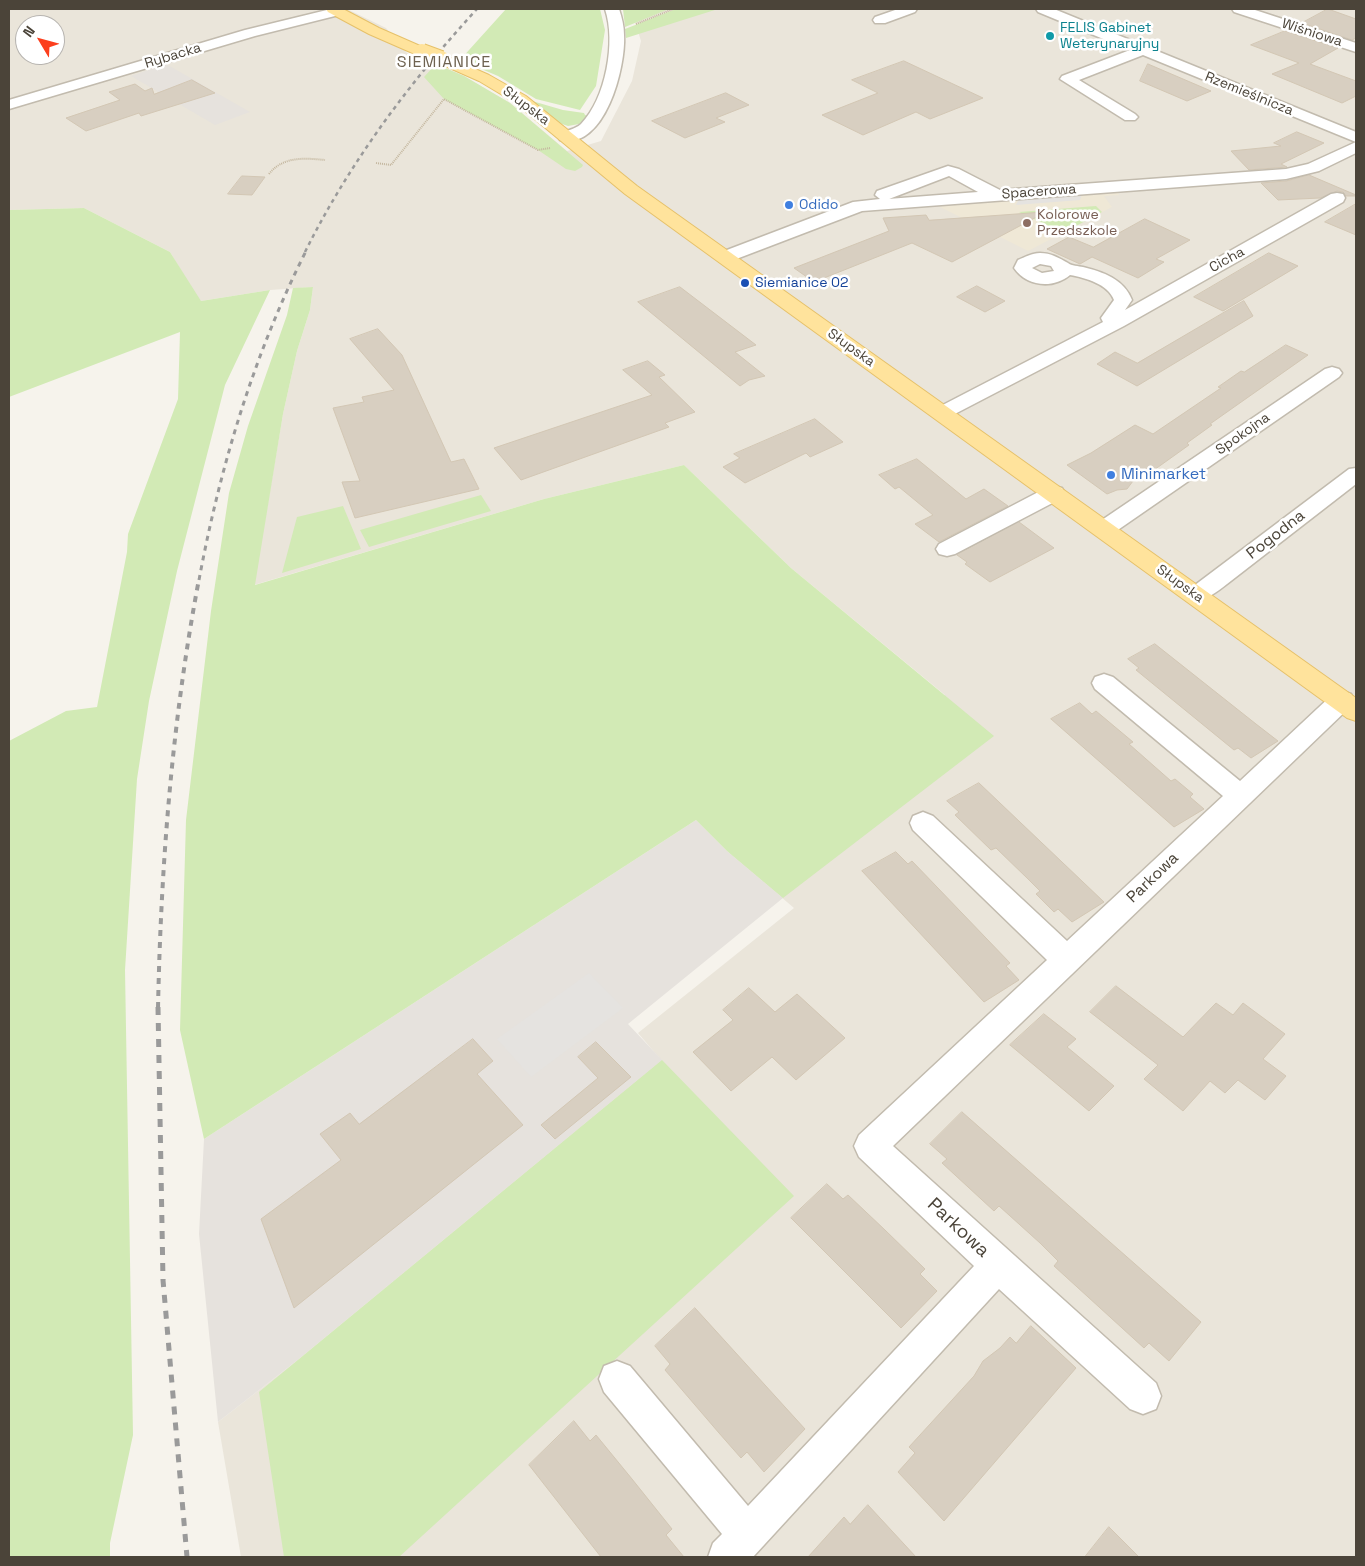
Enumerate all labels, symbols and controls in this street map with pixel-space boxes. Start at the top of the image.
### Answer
north arrow [15,15,65,65]
street label: Wiśniowa [1280,15,1344,51]
place label: FELIS Gabinet Weterynaryjny [1060,20,1159,52]
text: N [19,22,39,41]
marker: FELIS Gabinet Weterynaryjny [1044,30,1056,42]
street label: Rybacka [143,39,203,73]
district label: SIEMIANICE [396,53,492,73]
street label: Rzemieślnicza [1202,69,1296,119]
street label: Słupska [499,83,553,129]
street label: Spacerowa [1001,181,1077,203]
place label: Odido [799,197,838,213]
marker: Odido [783,199,795,211]
place label: Kolorowe Przedszkole [1037,207,1117,240]
marker: Kolorowe Przedszkole [1021,217,1033,229]
street label: Cicha [1207,244,1247,276]
place label: Siemianice 02 [755,275,849,291]
marker: Siemianice 02 [739,277,751,289]
street label: Słupska [824,325,878,371]
street label: Spokojna [1213,409,1273,459]
place label: Minimarket [1121,465,1206,485]
marker: Minimarket [1105,469,1117,481]
street label: Pogodna [1243,506,1309,564]
street label: Słupska [1153,561,1207,607]
street label: Parkowa [1123,849,1183,907]
street label: Parkowa [922,1194,994,1262]

